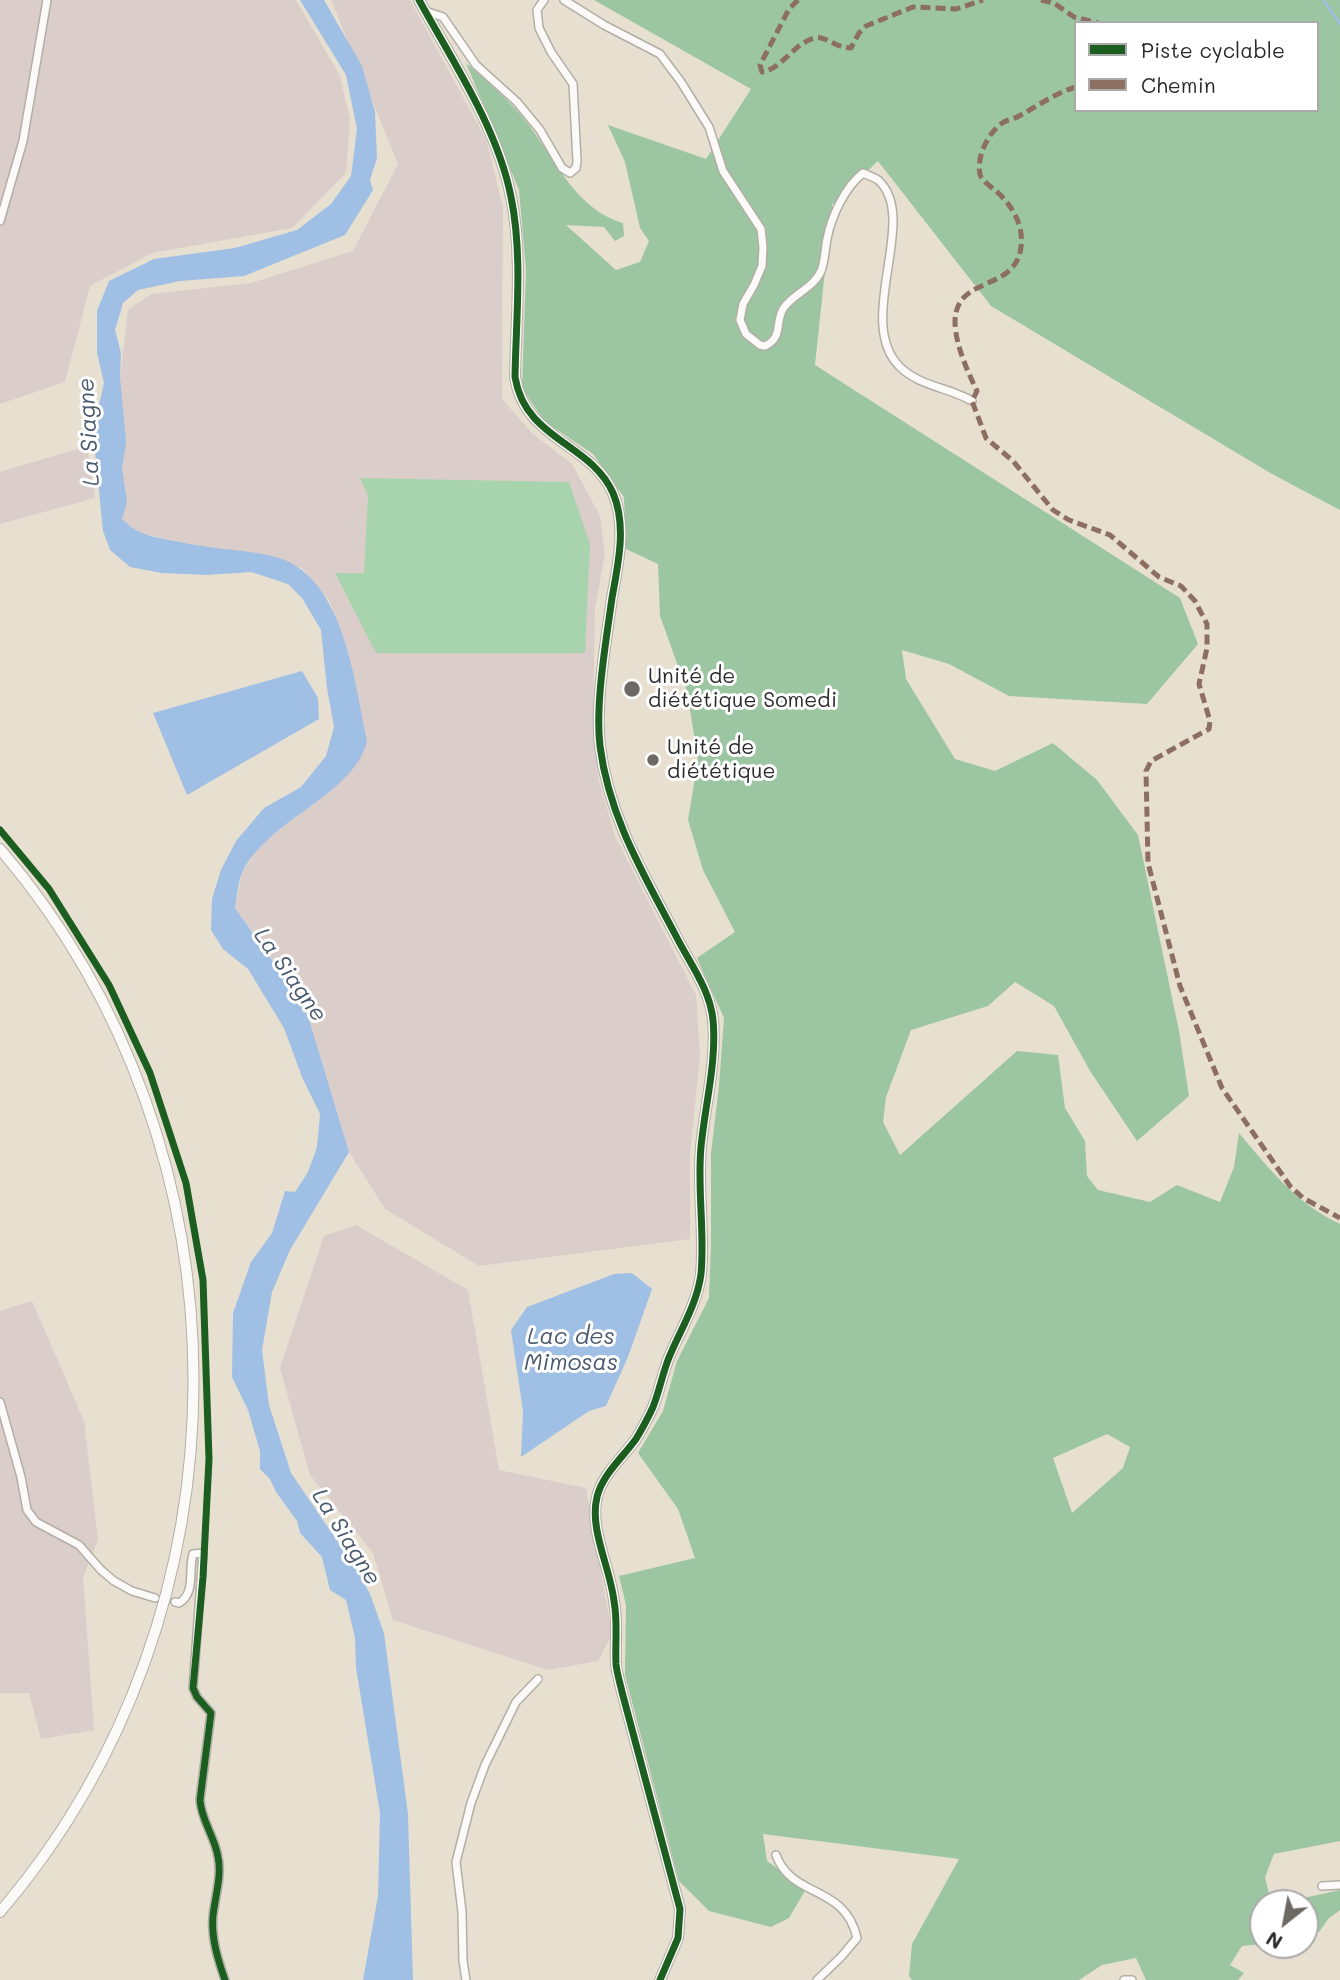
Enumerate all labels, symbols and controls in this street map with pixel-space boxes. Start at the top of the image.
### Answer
legend [1074,21,1319,112]
text: Piste cyclable [1141,36,1285,63]
text: Chemin [1141,71,1216,98]
water label: La Siagne [72,377,106,487]
place label: Unité de diététique Somedi [648,664,837,714]
marker: Unité de diététique Somedi [622,679,642,699]
place label: Unité de diététique [667,735,776,785]
marker: Unité de diététique [645,752,661,768]
water label: La Siagne [248,923,332,1027]
water label: Lac des Mimosas [524,1323,618,1377]
water label: La Siagne [306,1484,386,1590]
north arrow [1249,1889,1319,1959]
text: N [1261,1926,1287,1955]

